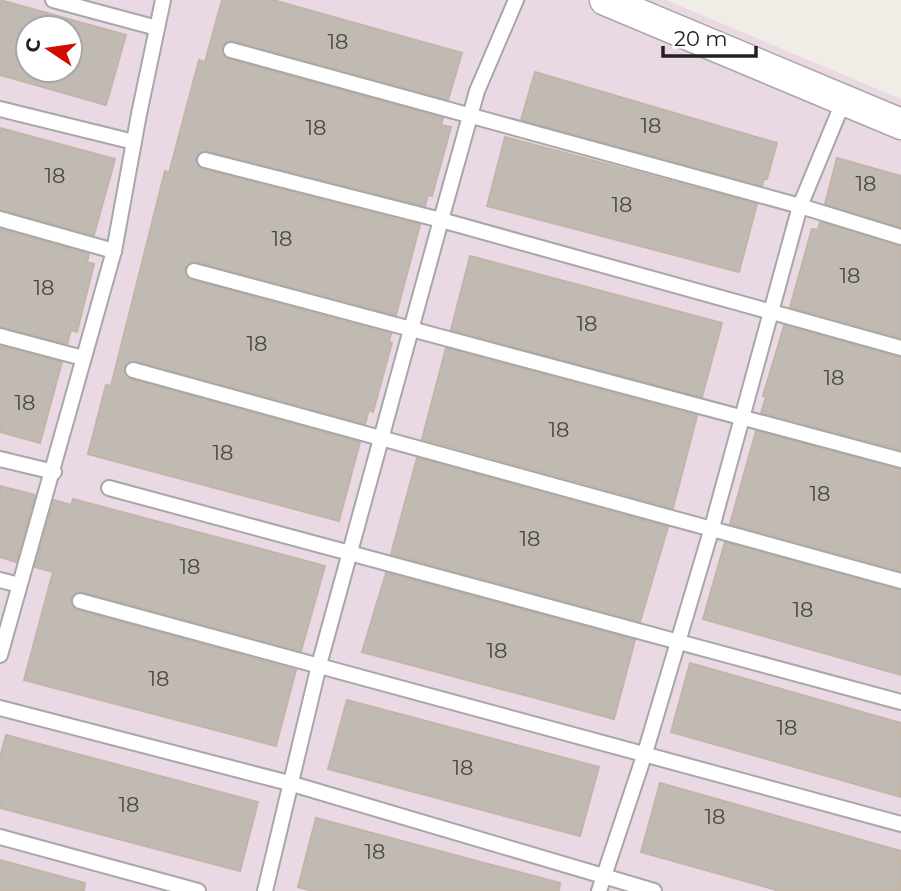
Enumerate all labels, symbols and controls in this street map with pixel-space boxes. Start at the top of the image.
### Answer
north arrow [14,14,84,84]
scale bar [663,14,756,58]
text: 20 m [674,26,728,51]
house number: 18 [328,29,348,54]
text: С [20,36,46,55]
house number: 18 [641,113,661,138]
house number: 18 [306,115,326,140]
house number: 18 [45,163,65,188]
house number: 18 [856,171,876,196]
house number: 18 [612,192,632,217]
house number: 18 [272,226,292,251]
house number: 18 [840,263,860,288]
house number: 18 [34,275,54,300]
house number: 18 [577,311,597,336]
house number: 18 [247,331,267,356]
house number: 18 [824,365,844,390]
house number: 18 [15,390,35,415]
house number: 18 [549,417,569,442]
house number: 18 [213,440,233,465]
house number: 18 [810,481,830,506]
house number: 18 [520,526,540,551]
house number: 18 [180,554,200,579]
house number: 18 [793,597,813,622]
house number: 18 [487,638,507,663]
house number: 18 [149,666,169,691]
house number: 18 [777,715,797,740]
house number: 18 [453,755,473,780]
house number: 18 [119,792,139,817]
house number: 18 [705,804,725,829]
house number: 18 [365,839,385,864]

